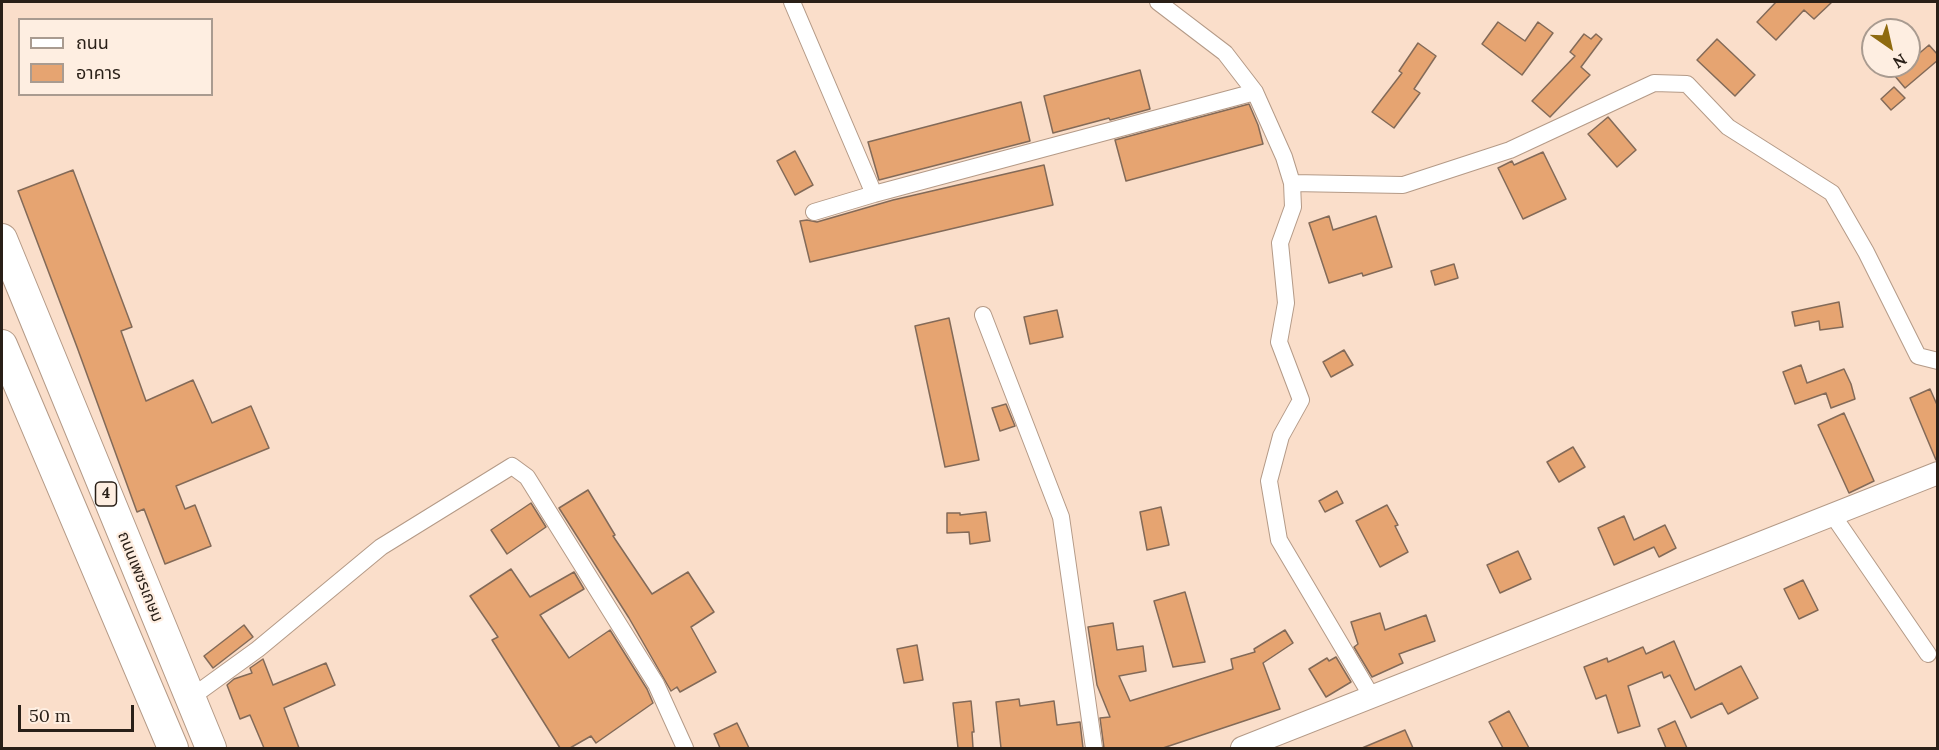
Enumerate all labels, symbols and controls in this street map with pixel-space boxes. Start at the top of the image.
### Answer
legend [18,18,213,96]
north arrow [1861,18,1921,78]
text: ถนน [76,31,109,54]
text: N [1889,50,1911,73]
text: อาคาร [76,61,121,84]
road number: 4 [96,482,116,506]
street label: ถนนเพชรเกษม [113,529,167,625]
scale bar [21,693,136,731]
text: 50 m [29,704,71,727]

